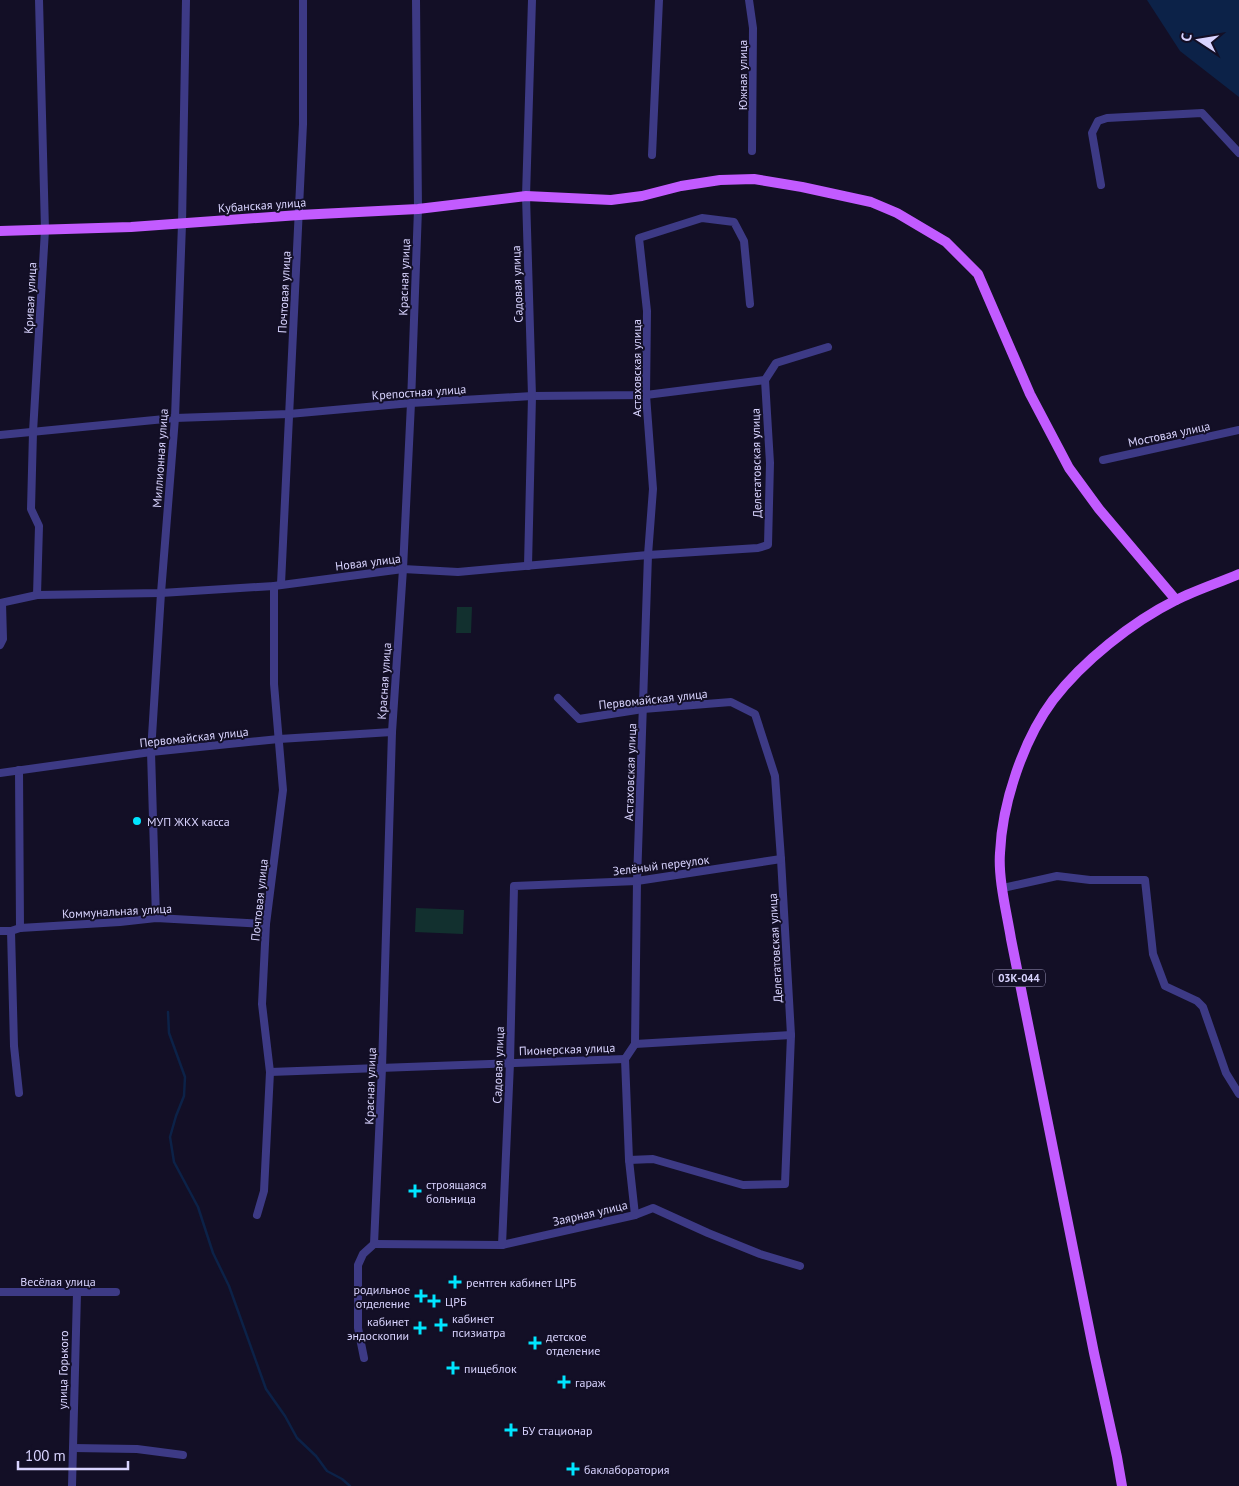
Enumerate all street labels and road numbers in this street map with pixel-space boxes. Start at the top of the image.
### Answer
street label: Южная улица [735,40,750,110]
street label: Кубанская улица [217,194,307,216]
street label: Красная улица [395,238,413,316]
street label: Садовая улица [508,245,526,323]
street label: Почтовая улица [274,250,294,334]
street label: Кривая улица [21,262,39,334]
street label: Астаховская улица [629,319,644,417]
street label: Крепостная улица [371,381,467,403]
street label: Миллионная улица [149,408,171,508]
street label: Делегатовская улица [748,408,764,518]
street label: Мостовая улица [1127,418,1211,450]
street label: Новая улица [334,551,402,573]
street label: Красная улица [374,642,394,720]
street label: Первомайская улица [598,686,708,712]
street label: Астаховская улица [621,723,639,821]
street label: Первомайская улица [139,724,249,750]
street label: Зелёный переулок [612,852,710,878]
street label: Почтовая улица [247,858,271,942]
street label: Делегатовская улица [765,893,785,1003]
street label: Коммунальная улица [62,901,172,921]
road number: 03К-044 [993,970,1045,986]
street label: Садовая улица [489,1026,507,1104]
street label: Пионерская улица [519,1040,616,1058]
street label: Красная улица [361,1047,379,1125]
street label: Заярная улица [551,1197,629,1229]
street label: Весёлая улица [20,1274,96,1289]
street label: улица Горького [55,1330,71,1410]

